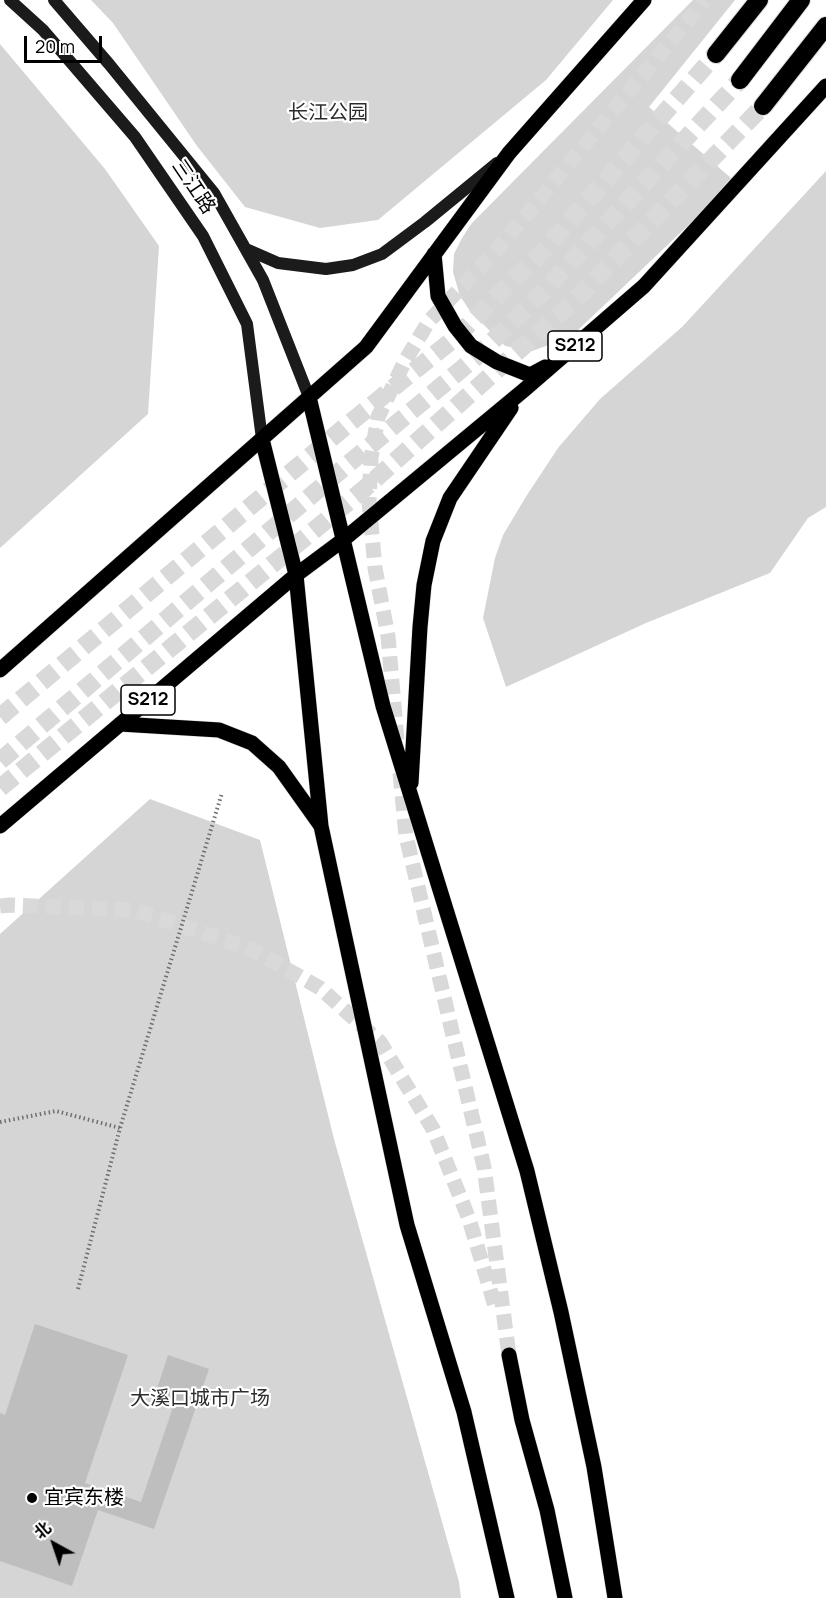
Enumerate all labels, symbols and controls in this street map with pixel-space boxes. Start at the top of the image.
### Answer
scale bar [27,24,105,62]
text: 20 m [35,34,75,58]
park label: 长江公园 [288,101,368,125]
street label: 三江路 [166,155,220,219]
road number: S212 [548,331,602,361]
road number: S212 [121,685,175,715]
park label: 大溪口城市广场 [130,1387,270,1411]
place label: 宜宾东楼 [44,1486,124,1510]
marker: 宜宾东楼 [25,1491,39,1505]
north arrow [24,1514,84,1574]
text: 北 [29,1517,56,1544]

